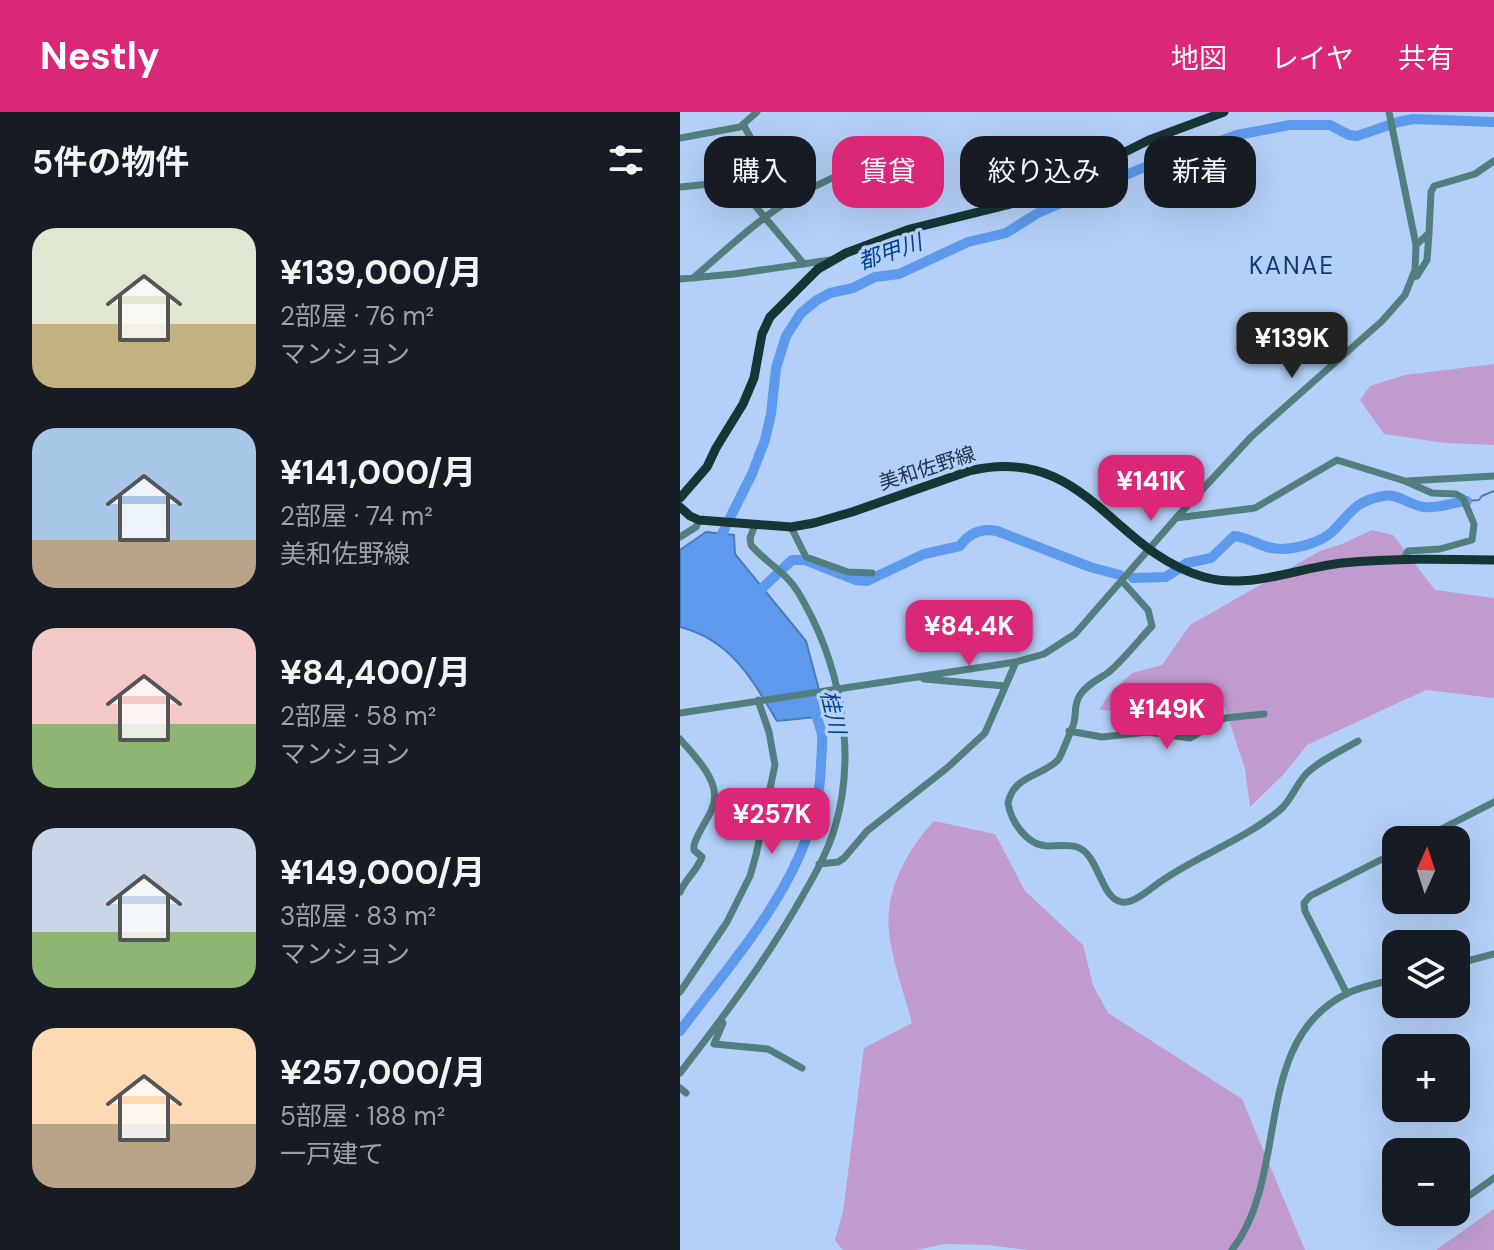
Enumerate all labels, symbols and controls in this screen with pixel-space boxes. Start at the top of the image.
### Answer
text: Nestly [40,31,160,81]
text: 地図 [1171,40,1227,77]
text: レイヤ [1271,40,1354,77]
text: 共有 [1398,40,1454,77]
chip: 購入 [704,136,816,208]
chip: 賃貸 [832,136,944,208]
chip: 絞り込み [960,136,1128,208]
chip: 新着 [1144,136,1256,208]
icon: filters [604,138,648,182]
text: 5件の物件 [32,140,189,185]
water label: 都甲川 [854,227,928,276]
text: ¥139,000/月 [280,250,483,295]
district label: KANAE [1249,250,1335,281]
icon: home [96,260,192,356]
text: 2部屋 · 76 m² [280,299,434,333]
pin: ¥139K [1236,312,1348,380]
text: ¥139K [1255,321,1329,355]
text: マンション [280,337,410,371]
street label: 美和佐野線 [875,440,979,496]
text: ¥141,000/月 [280,450,476,495]
pin: ¥141K [1095,455,1207,523]
icon: home [96,460,192,556]
text: ¥141K [1116,464,1186,498]
text: 2部屋 · 74 m² [280,499,433,533]
text: 美和佐野線 [280,537,410,571]
pin: ¥84.4K [904,600,1034,668]
text: ¥84.4K [924,609,1014,643]
text: ¥84,400/月 [280,650,471,695]
icon: home [96,660,192,756]
pin: ¥149K [1111,683,1223,751]
water label: 桂川 [814,687,853,739]
text: ¥149K [1129,692,1205,726]
text: 2部屋 · 58 m² [280,699,436,733]
text: マンション [280,737,410,771]
pin: ¥257K [716,788,828,856]
text: ¥257K [733,797,811,831]
north arrow [1382,826,1470,914]
map controls [1382,826,1470,1226]
text: ¥149,000/月 [280,850,486,895]
icon: home [96,860,192,956]
text: 3部屋 · 83 m² [280,899,436,933]
button: layers [1382,930,1470,1018]
text: マンション [280,937,410,971]
button: + [1382,1034,1470,1122]
text: ¥257,000/月 [280,1050,487,1095]
icon: home [96,1060,192,1156]
text: 5部屋 · 188 m² [280,1099,445,1133]
text: 一戸建て [280,1137,384,1171]
button: − [1382,1138,1470,1226]

